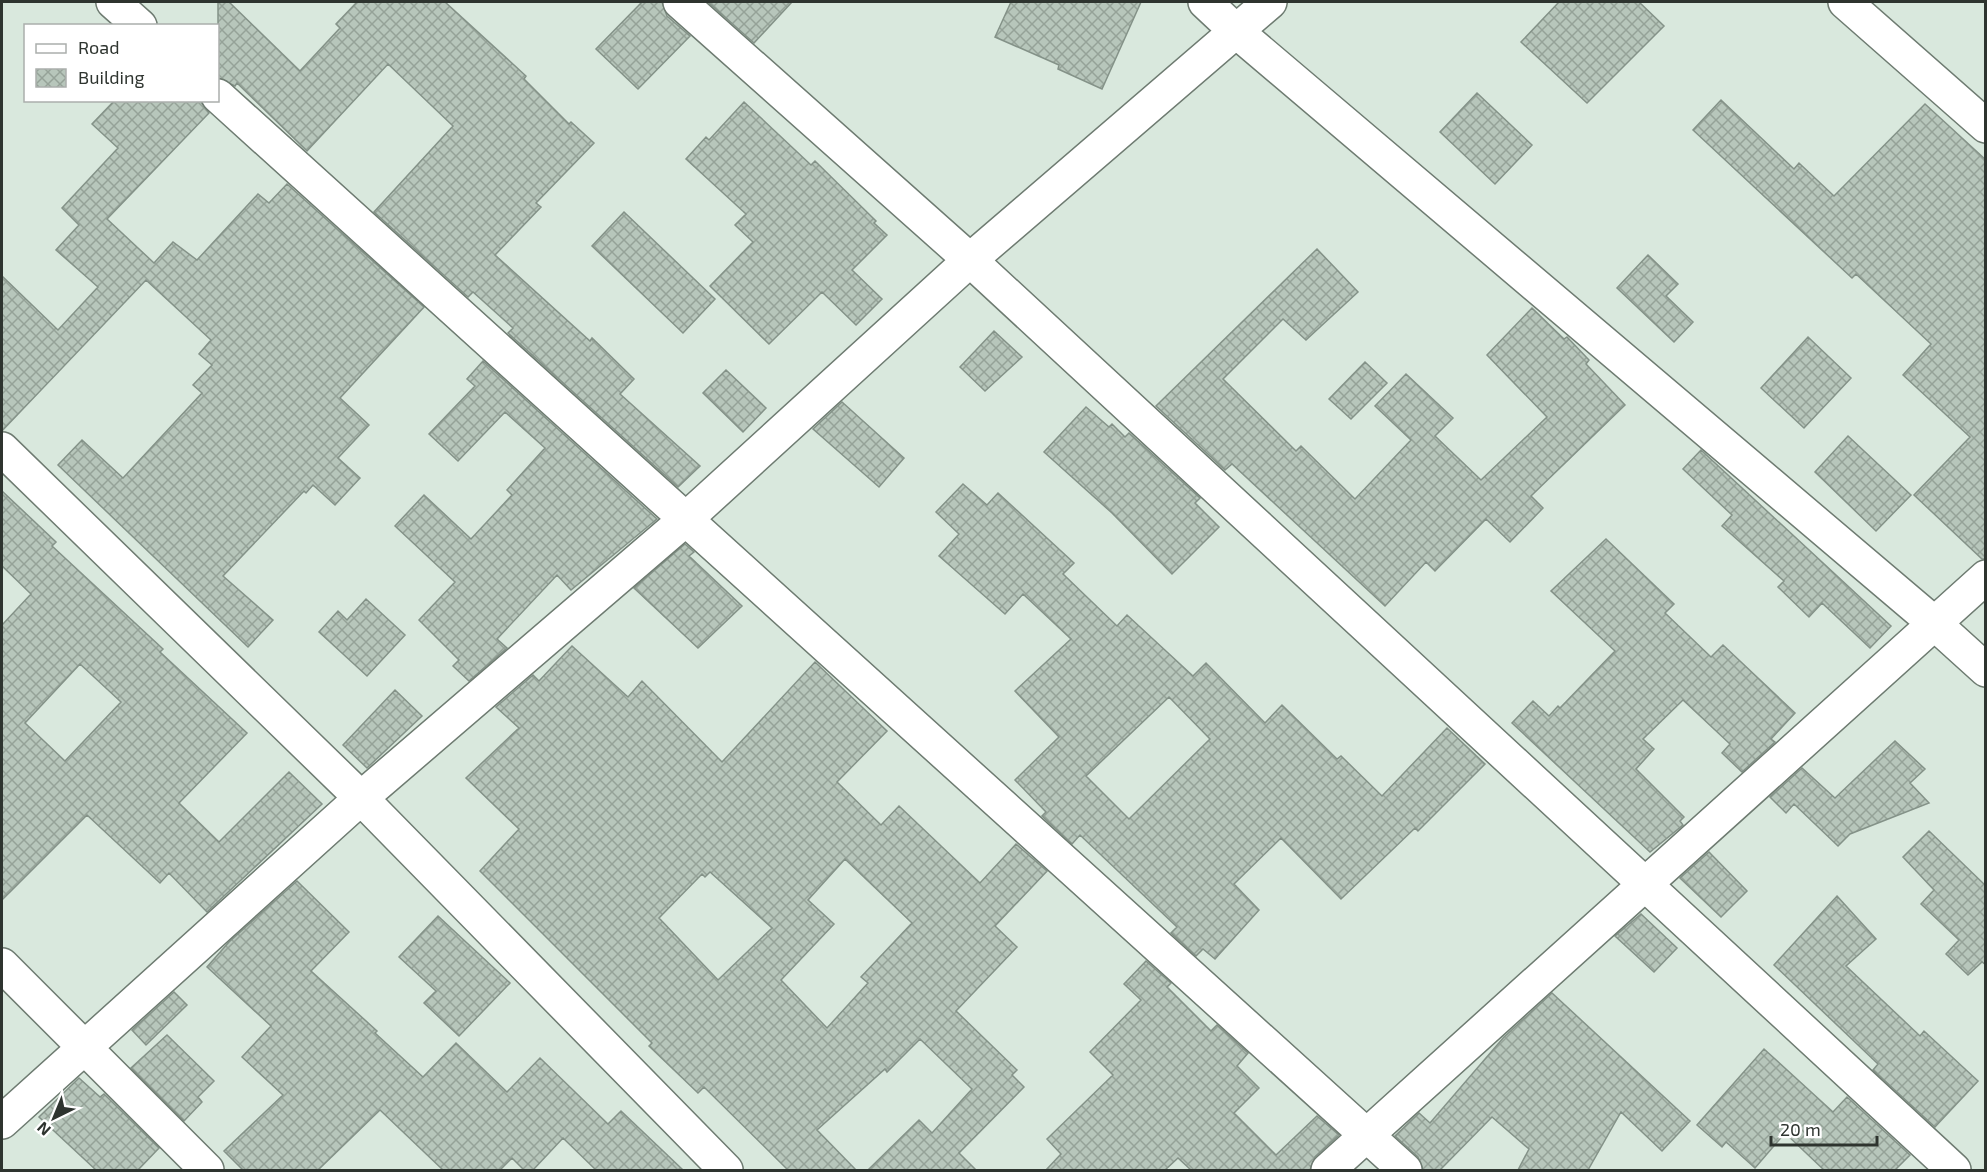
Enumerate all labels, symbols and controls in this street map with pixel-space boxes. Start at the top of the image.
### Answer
legend [24,24,219,102]
text: Road [78,36,119,58]
text: Building [78,66,145,88]
north arrow [24,1088,84,1148]
scale bar [1771,1109,1878,1147]
text: N [33,1118,54,1140]
text: 20 m [1780,1118,1821,1140]

